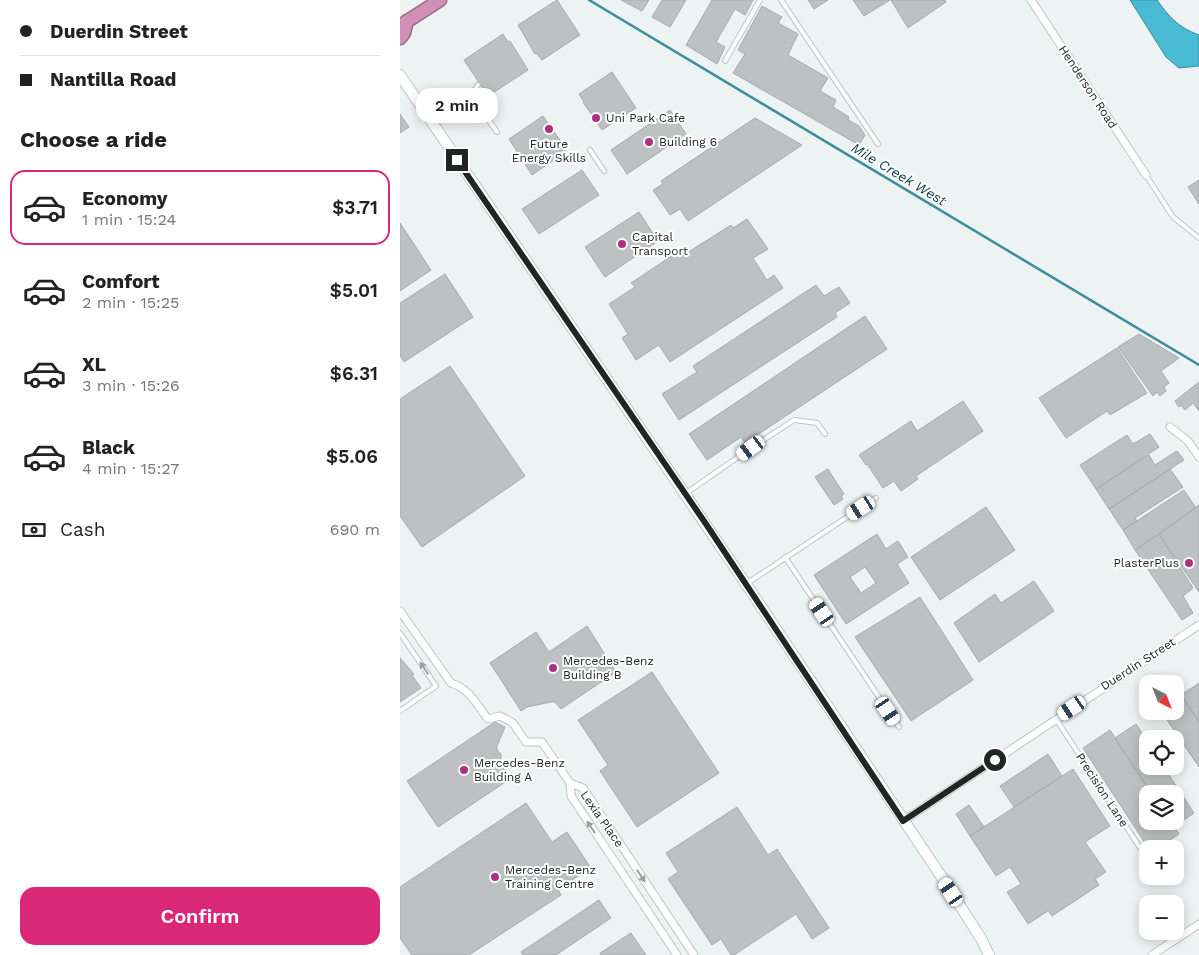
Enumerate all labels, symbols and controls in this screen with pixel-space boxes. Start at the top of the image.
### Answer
text: Duerdin Street [50,20,188,43]
street label: Henderson Road [1056,43,1120,131]
text: Nantilla Road [50,68,177,91]
callout: 2 min [416,88,498,122]
text: 2 min [435,96,479,115]
place label: Uni Park Cafe [606,111,685,125]
marker: Uni Park Cafe [590,112,602,124]
marker: Future Energy Skills [543,123,555,135]
text: Choose a ride [20,127,167,152]
place label: Building 6 [659,135,717,149]
marker: Building 6 [643,136,655,148]
place label: Future Energy Skills [512,137,586,165]
water label: Mile Creek West [849,139,950,209]
route end [446,149,468,171]
icon: car [22,185,67,230]
text: Economy [82,187,167,210]
text: $3.71 [332,196,378,219]
text: 1 min · 15:24 [82,210,176,229]
place label: Capital Transport [632,230,688,258]
marker: Capital Transport [616,238,628,250]
icon: car [22,268,67,313]
text: Comfort [82,270,160,293]
text: $5.01 [330,279,378,302]
text: 2 min · 15:25 [82,293,179,312]
icon: car [22,351,67,396]
text: XL [82,353,106,376]
text: $6.31 [330,362,378,385]
text: 3 min · 15:26 [82,376,180,395]
car [734,433,767,463]
icon: car [22,434,67,479]
text: Black [82,436,135,459]
text: $5.06 [326,445,378,468]
text: 4 min · 15:27 [82,459,179,478]
car [844,494,877,522]
icon: cash [20,516,48,544]
text: Cash [60,518,106,541]
text: 690 m [330,520,380,539]
place label: PlasterPlus [1113,556,1179,570]
marker: PlasterPlus [1183,557,1195,569]
car [807,595,836,629]
street label: Duerdin Street [1098,635,1178,693]
place label: Mercedes-Benz Building B [563,654,654,682]
one-way arrow [419,661,428,674]
marker: Mercedes-Benz Building B [547,662,559,674]
north arrow [1139,675,1184,720]
map controls [1139,675,1184,940]
car [1055,693,1088,723]
car [873,694,902,728]
button: locate [1139,730,1184,775]
route start [984,749,1006,771]
street label: Precision Lane [1073,750,1131,830]
place label: Mercedes-Benz Building A [474,756,565,784]
marker: Mercedes-Benz Building A [458,764,470,776]
button: layers [1139,785,1184,830]
street label: Lexia Place [578,788,627,850]
one-way arrow [587,820,596,834]
button: + [1139,840,1184,885]
place label: Mercedes-Benz Training Centre [505,863,596,891]
one-way arrow [636,869,646,883]
marker: Mercedes-Benz Training Centre [489,871,501,883]
car [936,875,965,909]
button: Confirm [20,887,380,945]
button: − [1139,895,1184,940]

